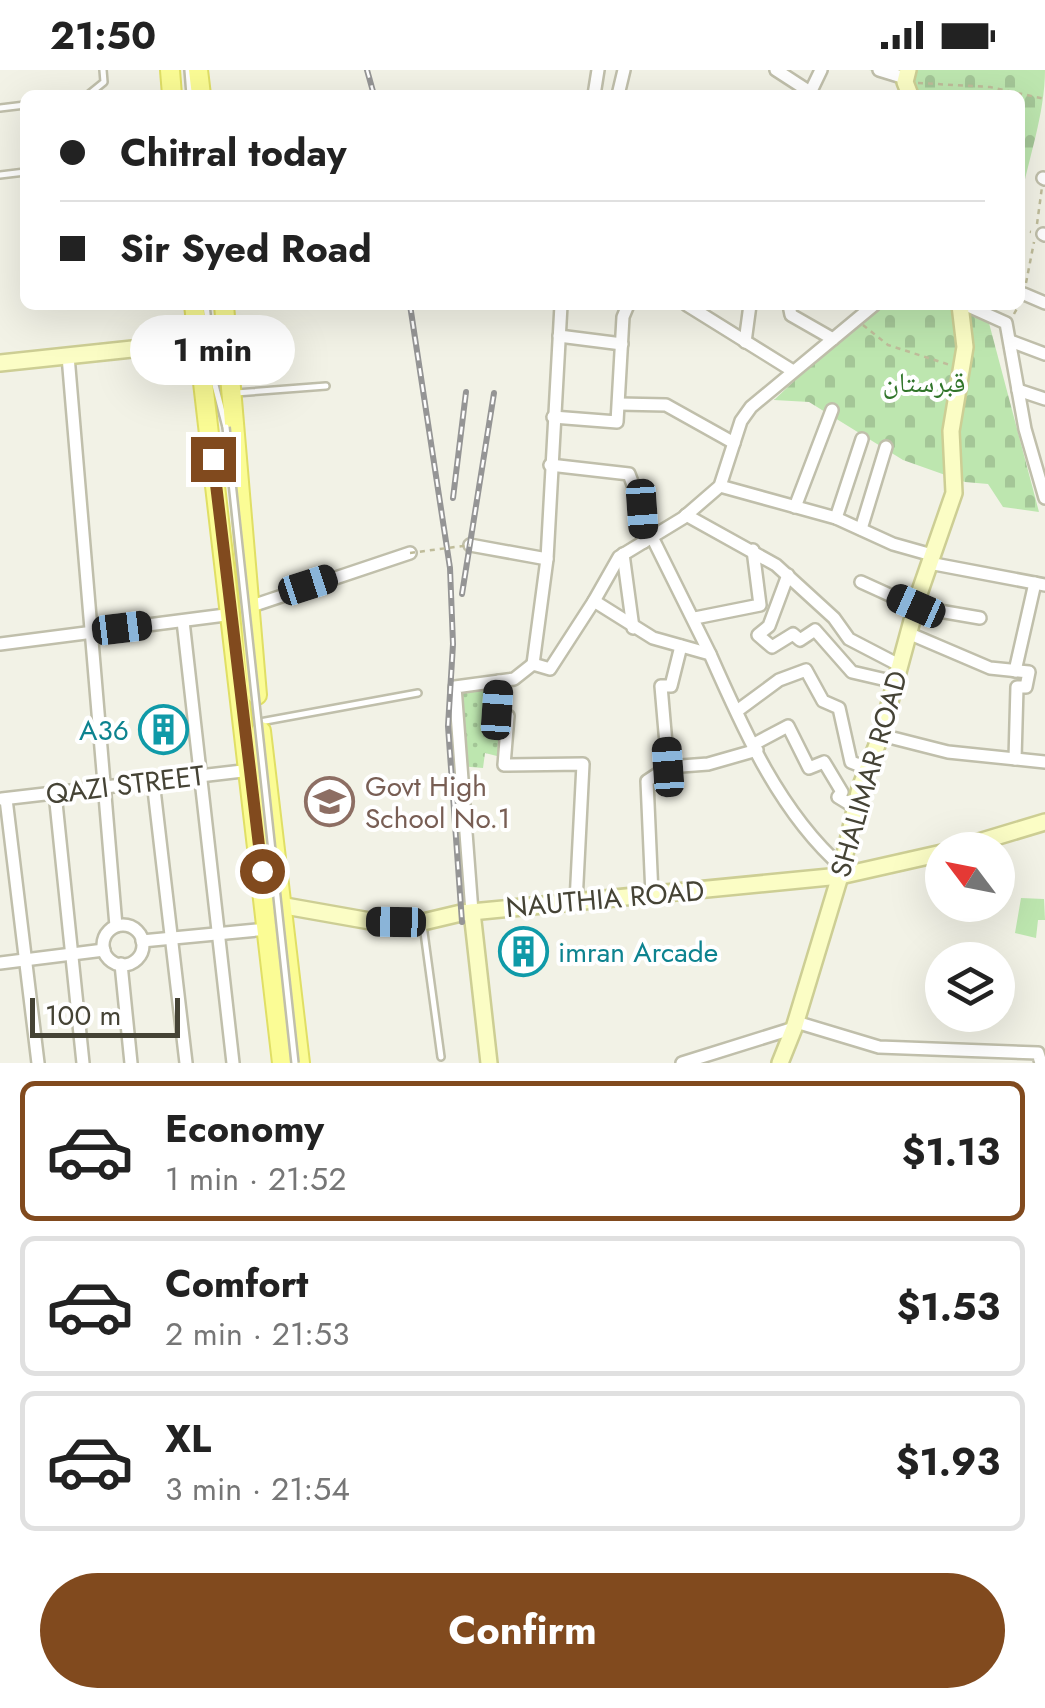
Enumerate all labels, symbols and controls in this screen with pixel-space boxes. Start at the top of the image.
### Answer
text: 21:50 [50,8,156,63]
text: Chitral today [120,125,347,180]
text: Sir Syed Road [120,221,372,276]
callout: 1 min [130,314,296,384]
text: 1 min [173,327,252,373]
park label: قبرستان [882,362,966,403]
route end [191,437,236,482]
car [625,478,659,540]
car [275,561,341,609]
car [882,580,950,632]
car [90,609,154,647]
street label: SHALIMAR ROAD [820,666,918,882]
car [480,679,514,741]
building icon: A36 [138,704,190,756]
place label: A36 [79,710,129,751]
car [651,736,685,798]
street label: QAZI STREET [44,755,206,815]
place label: Govt High School No.1 [365,766,510,839]
school or university icon: Govt High School No.1 [304,776,356,828]
north arrow [925,832,1015,922]
map controls [925,832,1015,1032]
route start [240,849,285,894]
street label: NAUTHIA ROAD [504,870,706,928]
car [366,906,426,938]
building icon: imran Arcade [497,926,549,978]
place label: imran Arcade [558,932,718,973]
button: layers [925,942,1015,1032]
scale bar [30,993,180,1038]
text: 100 m [45,995,121,1036]
text: Economy [165,1101,324,1156]
icon: car [45,1106,135,1196]
text: $1.13 [902,1124,1000,1179]
text: 1 min · 21:52 [165,1156,346,1202]
text: Comfort [165,1256,308,1311]
icon: car [45,1261,135,1351]
text: $1.53 [897,1279,1000,1334]
text: 2 min · 21:53 [165,1311,349,1357]
text: XL [165,1411,211,1466]
icon: car [45,1416,135,1506]
text: $1.93 [896,1434,1000,1489]
text: 3 min · 21:54 [165,1466,350,1512]
button: Confirm [40,1573,1005,1688]

